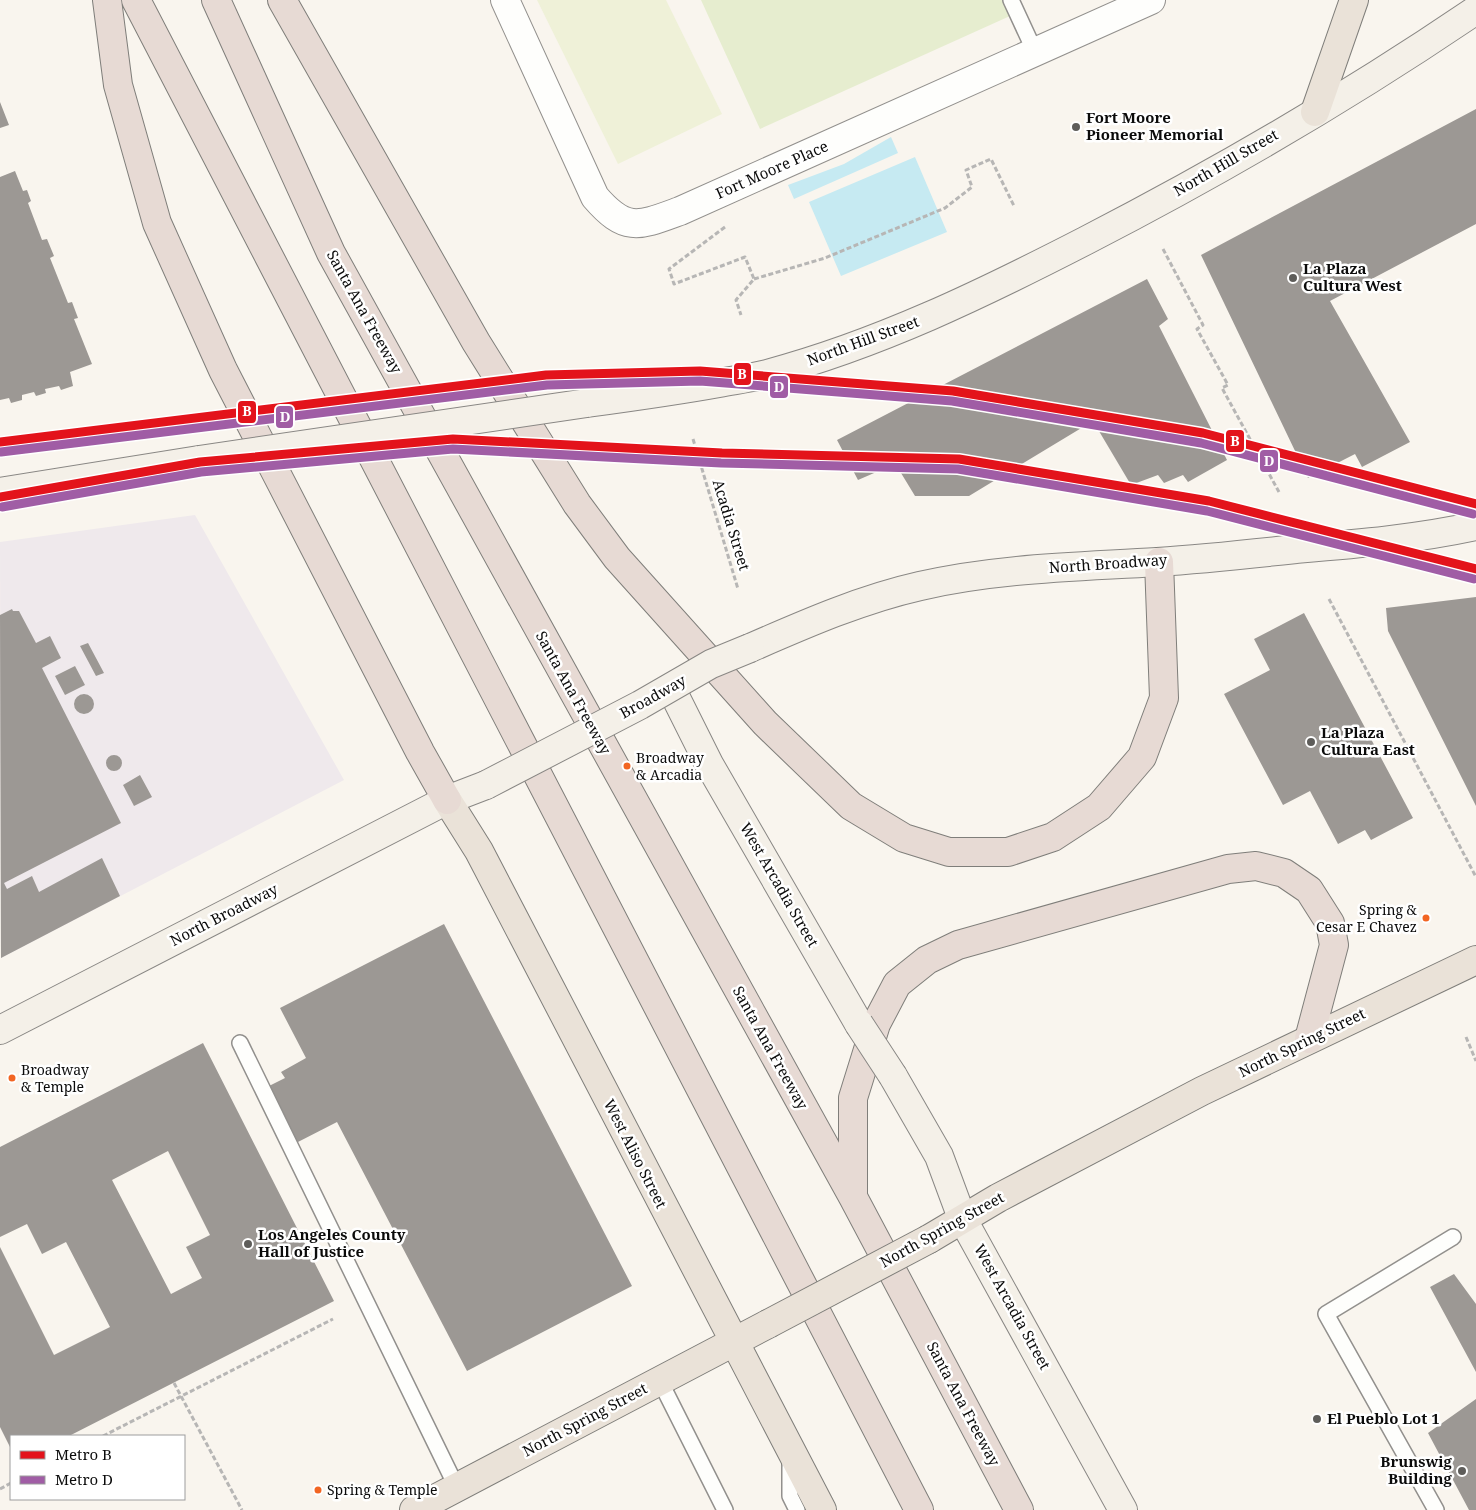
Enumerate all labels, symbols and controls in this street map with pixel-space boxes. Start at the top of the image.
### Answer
place label: Fort Moore Pioneer Memorial [1086,107,1224,144]
marker: Fort Moore Pioneer Memorial [1070,121,1082,133]
street label: North Hill Street [1170,124,1281,200]
street label: Fort Moore Place [712,135,831,203]
street label: Santa Ana Freeway [323,246,407,377]
place label: La Plaza Cultura West [1303,258,1402,295]
marker: La Plaza Cultura West [1287,272,1299,284]
street label: North Hill Street [804,311,921,370]
line badge: B [733,362,752,386]
text: B [737,364,747,383]
line badge: D [769,375,789,399]
text: D [774,377,784,396]
line badge: B [237,400,257,424]
text: B [242,401,252,420]
line badge: D [275,405,294,429]
text: D [280,407,290,426]
line badge: B [1225,429,1245,453]
text: B [1230,431,1240,450]
line badge: D [1259,449,1279,473]
text: D [1264,451,1274,470]
street label: Acadia Street [709,477,755,573]
street label: North Broadway [1048,549,1168,577]
street label: Santa Ana Freeway [532,627,616,758]
street label: Broadway [616,669,690,723]
place label: La Plaza Cultura East [1321,722,1415,759]
marker: La Plaza Cultura East [1305,736,1317,748]
place label: Broadway & Arcadia [636,748,704,784]
marker: Broadway & Arcadia [622,761,632,771]
street label: West Arcadia Street [736,819,824,950]
street label: North Broadway [166,878,281,950]
place label: Spring & Cesar E Chavez [1316,900,1418,936]
marker: Spring & Cesar E Chavez [1421,913,1431,923]
street label: Santa Ana Freeway [729,982,813,1113]
street label: North Spring Street [1235,1003,1368,1081]
place label: Broadway & Temple [21,1060,89,1096]
marker: Broadway & Temple [7,1073,17,1083]
street label: West Aliso Street [600,1096,672,1212]
street label: North Spring Street [876,1187,1007,1271]
place label: Los Angeles County Hall of Justice [258,1224,406,1261]
marker: Los Angeles County Hall of Justice [242,1238,254,1250]
street label: West Arcadia Street [970,1240,1056,1373]
street label: Santa Ana Freeway [923,1338,1005,1470]
street label: North Spring Street [519,1378,650,1460]
place label: El Pueblo Lot 1 [1327,1408,1440,1428]
marker: El Pueblo Lot 1 [1311,1413,1323,1425]
legend [10,1435,185,1500]
text: Metro B [55,1444,112,1464]
place label: Brunswig Building [1380,1451,1453,1488]
marker: Brunswig Building [1456,1465,1468,1477]
text: Metro D [55,1469,113,1489]
place label: Spring & Temple [327,1480,438,1499]
marker: Spring & Temple [313,1485,323,1495]

